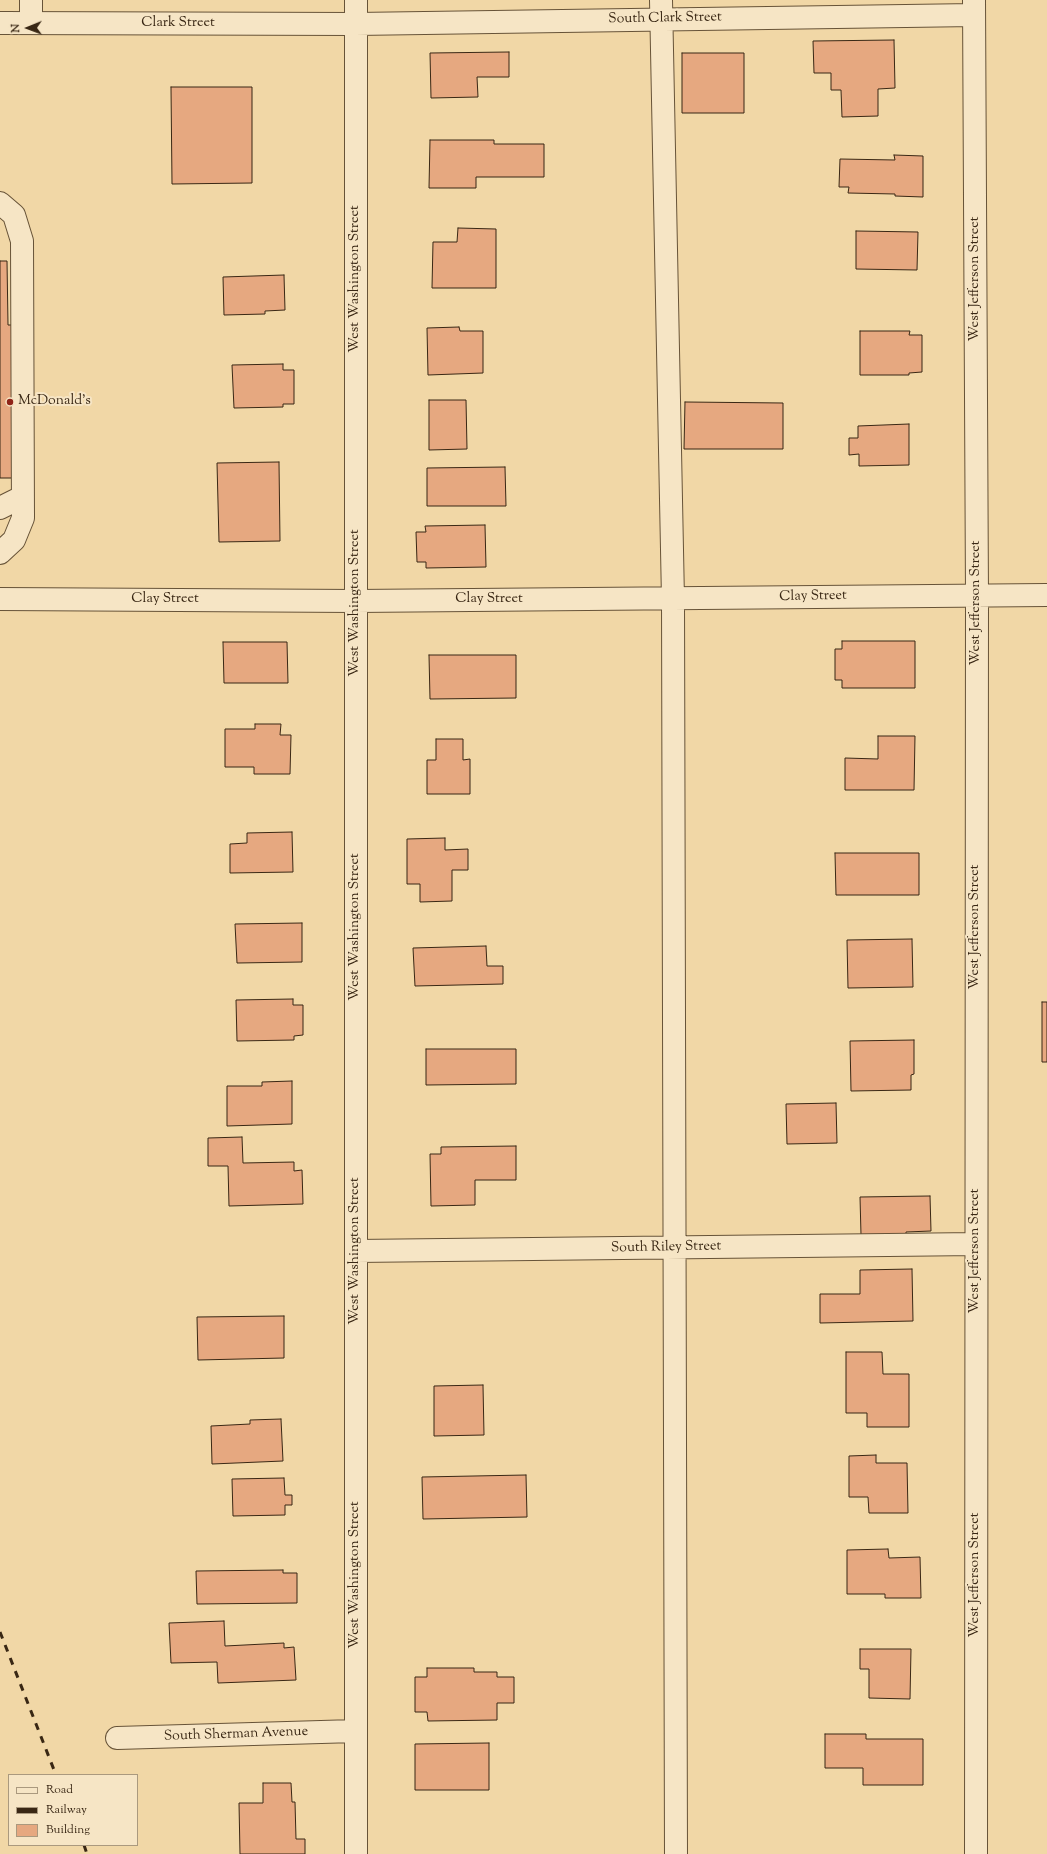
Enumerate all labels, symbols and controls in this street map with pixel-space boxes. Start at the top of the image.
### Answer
north arrow [8,8,48,48]
street label: South Clark Street [608,10,722,28]
street label: Clark Street [141,16,215,32]
text: N [8,24,24,33]
street label: West Washington Street [348,205,364,353]
street label: West Jefferson Street [968,216,984,342]
place label: McDonald's [18,394,91,410]
marker: McDonald's [5,397,15,407]
street label: West Washington Street [348,529,364,677]
street label: West Jefferson Street [969,540,985,666]
street label: Clay Street [779,588,847,606]
street label: Clay Street [131,592,199,608]
street label: Clay Street [455,592,523,608]
street label: West Washington Street [348,853,364,1001]
street label: West Jefferson Street [968,864,984,990]
street label: West Washington Street [348,1177,364,1325]
street label: West Jefferson Street [968,1188,984,1314]
street label: South Riley Street [611,1239,721,1257]
street label: West Washington Street [348,1501,364,1649]
street label: West Jefferson Street [968,1512,984,1638]
street label: South Sherman Avenue [164,1724,308,1746]
legend [8,1774,138,1846]
text: Road [46,1781,73,1799]
text: Railway [46,1801,87,1819]
text: Building [46,1821,90,1839]

